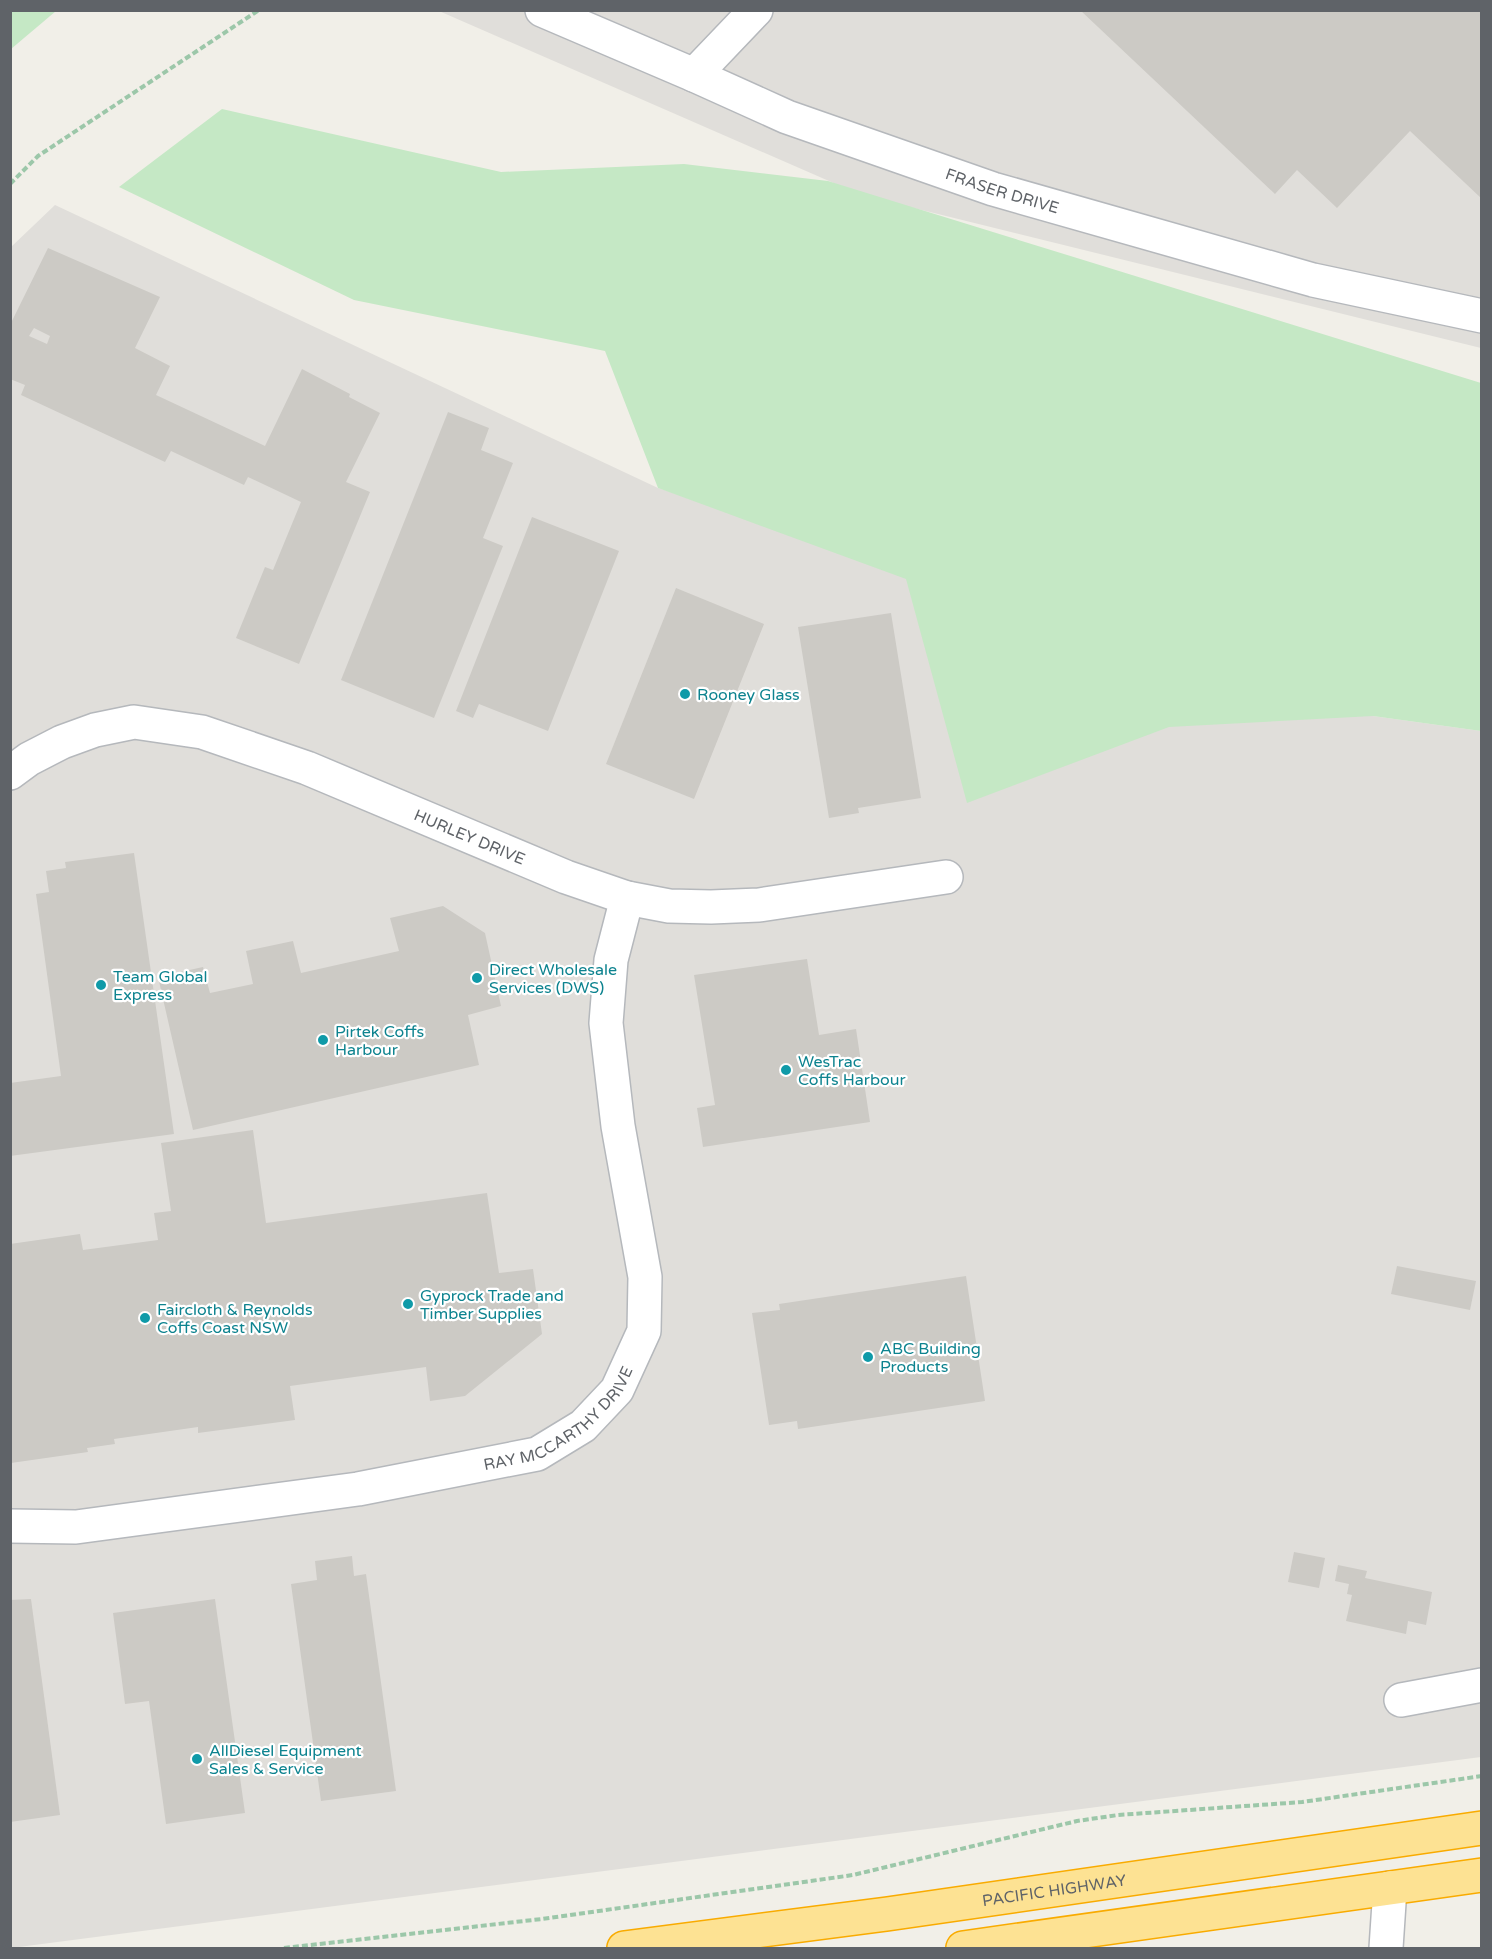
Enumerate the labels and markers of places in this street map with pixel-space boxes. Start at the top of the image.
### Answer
place label: Rooney Glass [697,685,800,705]
marker: Rooney Glass [678,687,692,701]
place label: Direct Wholesale Services (DWS) [489,960,617,998]
place label: Team Global Express [113,967,208,1005]
marker: Direct Wholesale Services (DWS) [470,971,484,985]
marker: Team Global Express [94,978,108,992]
place label: Pirtek Coffs Harbour [335,1022,424,1060]
marker: Pirtek Coffs Harbour [316,1033,330,1047]
place label: WesTrac Coffs Harbour [798,1052,907,1090]
marker: WesTrac Coffs Harbour [779,1063,793,1077]
place label: Gyprock Trade and Timber Supplies [420,1286,564,1324]
marker: Gyprock Trade and Timber Supplies [401,1297,415,1311]
place label: Faircloth & Reynolds Coffs Coast NSW [157,1300,313,1338]
marker: Faircloth & Reynolds Coffs Coast NSW [138,1311,152,1325]
place label: ABC Building Products [880,1339,981,1377]
marker: ABC Building Products [861,1350,875,1364]
place label: AllDiesel Equipment Sales & Service [209,1741,362,1779]
marker: AllDiesel Equipment Sales & Service [190,1752,204,1766]

